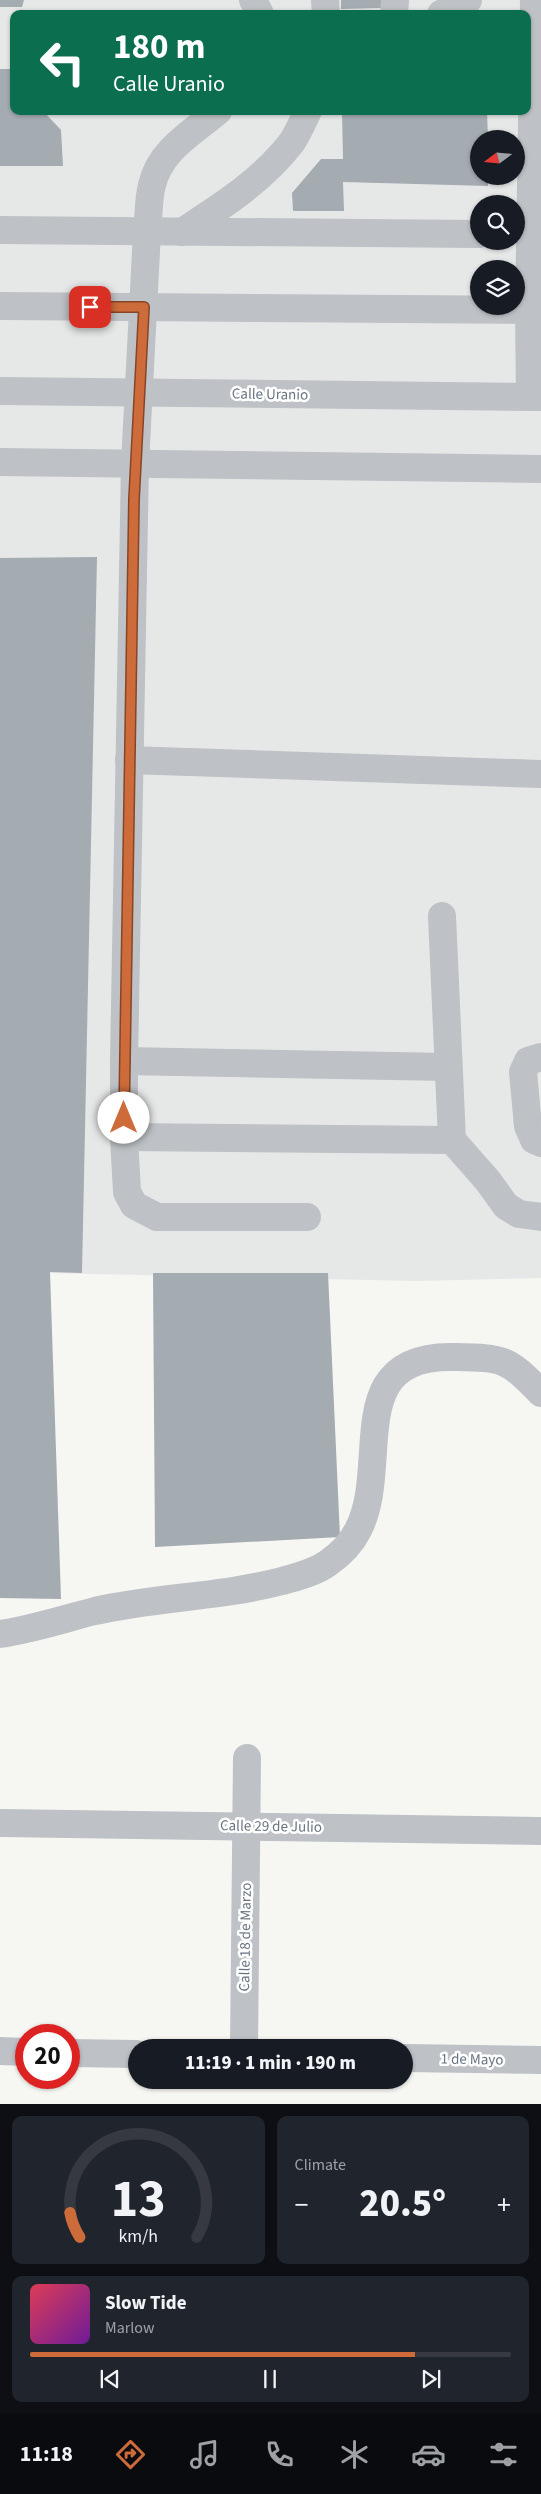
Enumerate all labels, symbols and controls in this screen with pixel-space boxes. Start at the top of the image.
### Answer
text: 180 m [113,22,205,72]
icon: left [30,30,95,95]
text: Calle Uranio [113,68,225,100]
north arrow [470,130,525,185]
map controls [470,130,525,315]
button: search [470,195,525,250]
button: layers [470,260,525,315]
pin [69,286,111,328]
icon: arrive [76,293,104,321]
street label: Calle Uranio [232,383,308,406]
position arrow [97,1091,149,1143]
street label: Calle 29 de Julio [220,1815,322,1838]
street label: Calle 18 de Marzo [234,1882,257,1992]
speed limit sign: 20 [15,2024,80,2089]
street label: 1 de Mayo [440,2048,504,2071]
text: 11:19 · 1 min · 190 m [185,2050,356,2077]
text: Climate [295,2154,346,2176]
text: 13 [111,2163,166,2237]
text: 20.5° [359,2177,446,2231]
text: − [295,2185,308,2225]
text: + [497,2185,511,2225]
text: km/h [118,2224,158,2249]
text: Slow Tide [105,2290,186,2317]
text: Marlow [105,2317,154,2339]
icon: previous [96,2365,124,2393]
icon: pause [256,2365,284,2393]
icon: next [417,2365,445,2393]
icon: directions [113,2437,148,2472]
icon: music [187,2437,222,2472]
icon: phone [262,2437,297,2472]
icon: climate [337,2437,372,2472]
icon: car [411,2437,446,2472]
icon: filters [486,2437,521,2472]
text: 11:18 [20,2438,73,2470]

